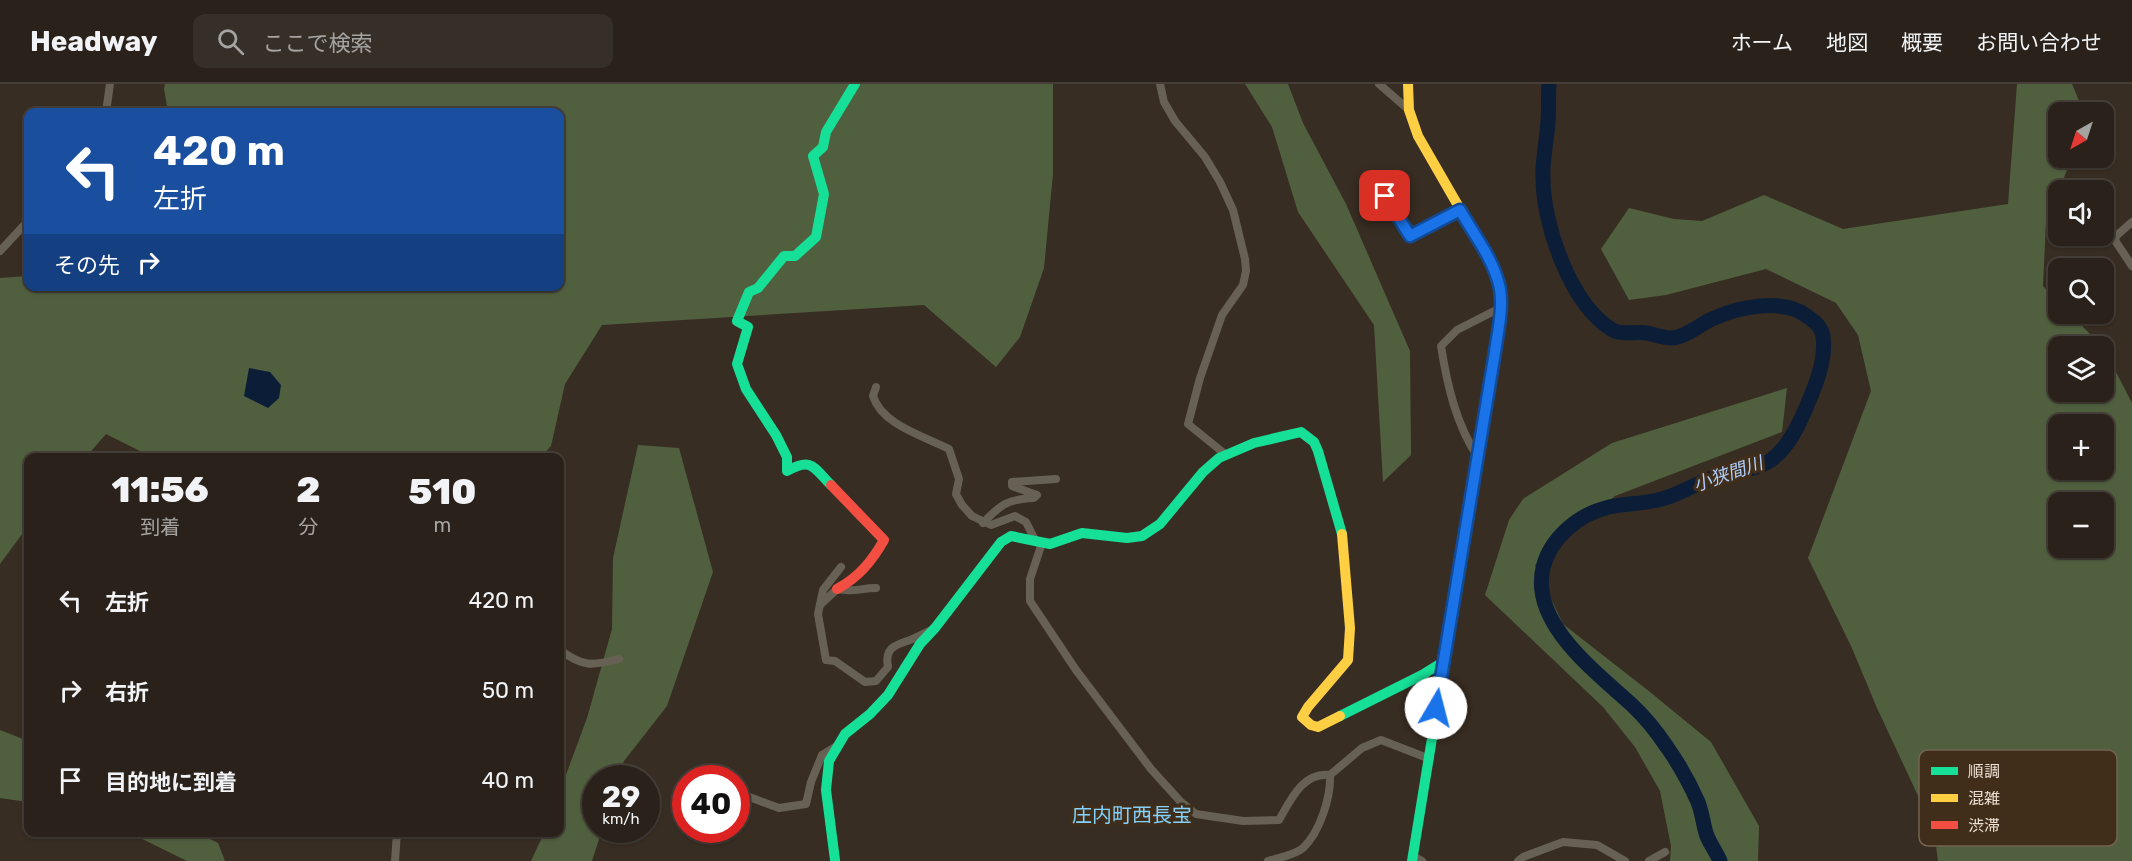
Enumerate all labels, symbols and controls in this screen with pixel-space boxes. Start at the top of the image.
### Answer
search box [193,14,613,68]
text: Headway [30,25,157,58]
icon: search [214,25,247,58]
text: ここで検索 [262,30,372,57]
text: ホーム [1731,30,1793,55]
text: 地図 [1826,30,1868,55]
text: 概要 [1901,30,1943,55]
text: お問い合わせ [1976,30,2102,55]
north arrow [2048,102,2114,168]
map controls [2048,102,2114,558]
text: 420 m [153,126,285,176]
icon: left [54,132,132,210]
pin [1359,170,1410,221]
icon: arrive [1368,179,1401,212]
button: sound [2048,180,2114,246]
text: 左折 [153,183,207,215]
icon: right [132,246,165,279]
text: その先 [54,252,120,279]
button: search [2048,258,2114,324]
button: layers [2048,336,2114,402]
button: + [2048,414,2114,480]
water label: 小狭間川 [1690,451,1768,496]
text: 11:56 [112,468,209,511]
text: 2 [296,468,321,511]
text: 510 [408,470,476,513]
button: − [2048,492,2114,558]
text: m [433,513,451,537]
text: 到着 [140,515,180,539]
text: 分 [299,515,319,539]
icon: left [54,584,87,617]
text: 420 m [469,587,534,614]
text: 左折 [105,589,149,616]
icon: right [54,674,87,707]
position arrow [1404,676,1468,740]
text: 50 m [482,677,534,704]
text: 右折 [105,679,149,706]
legend [1919,750,2117,846]
text: 順調 [1968,762,2000,781]
icon: arrive [54,764,87,797]
speed limit sign: 40 [672,765,750,843]
text: 40 m [481,767,534,794]
text: 目的地に到着 [105,769,237,796]
text: 29 [602,779,640,815]
text: 混雑 [1968,789,2000,808]
district label: 庄内町西長宝 [1072,803,1192,827]
text: km/h [602,810,640,828]
text: 渋滞 [1968,816,2000,835]

